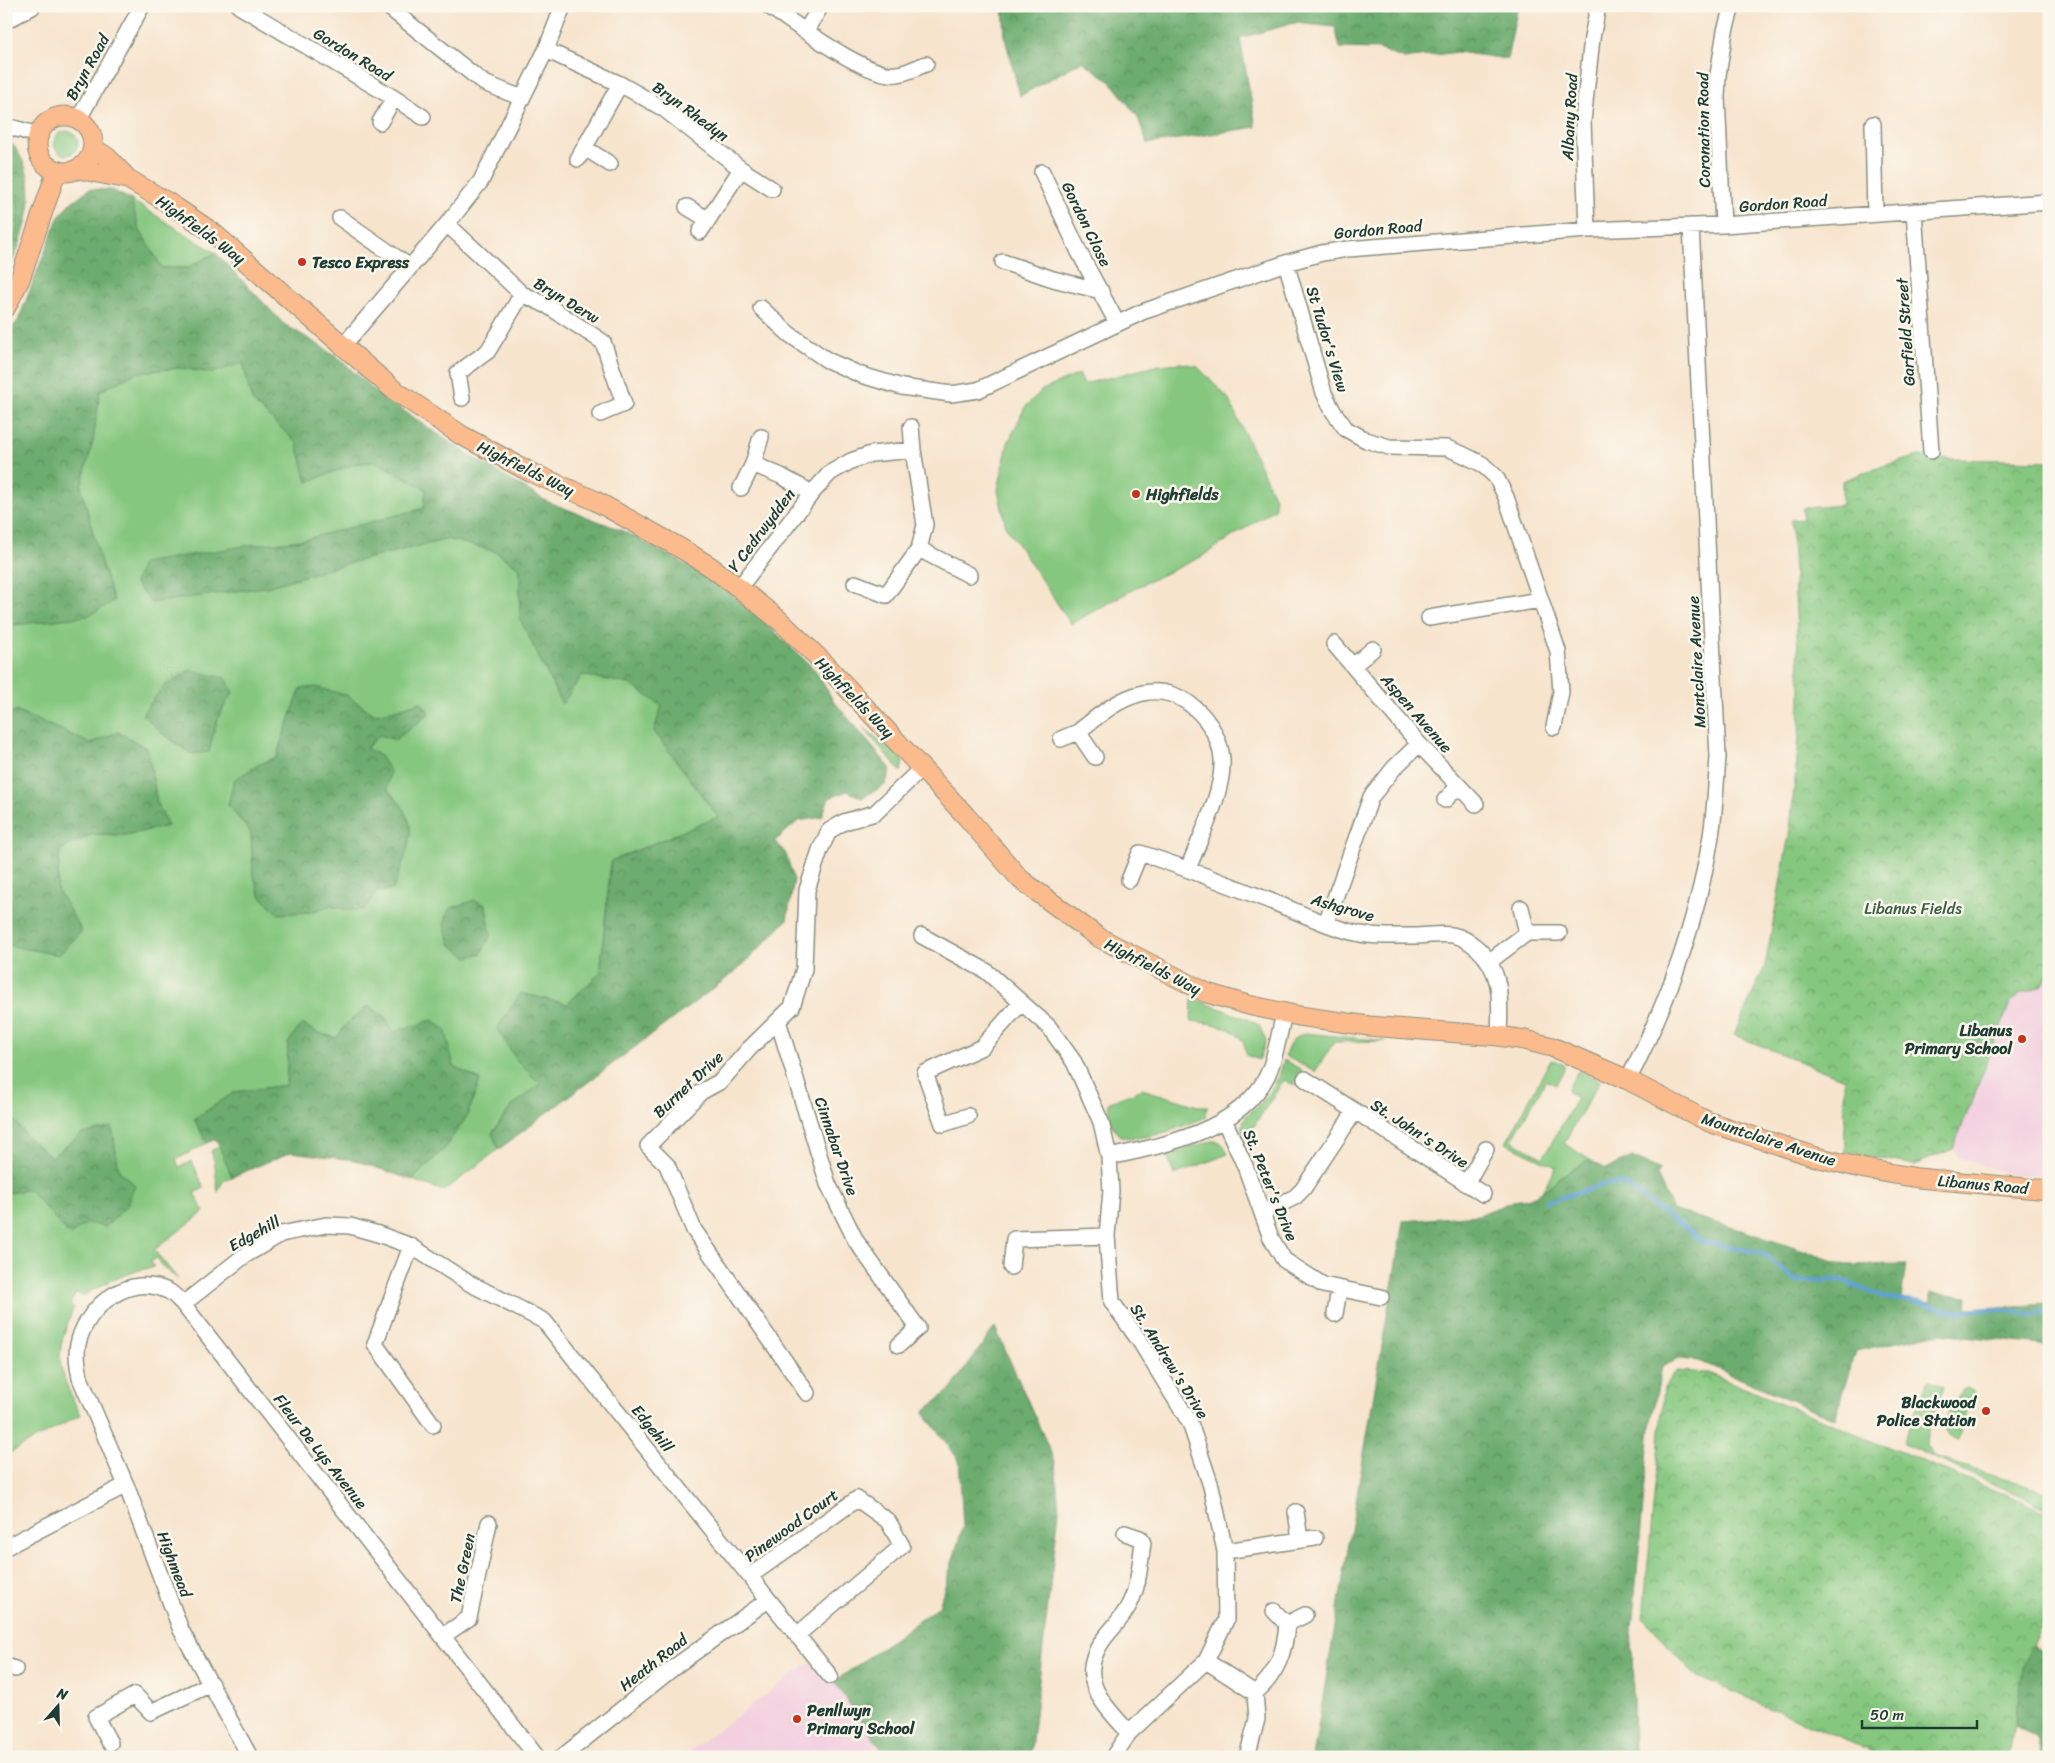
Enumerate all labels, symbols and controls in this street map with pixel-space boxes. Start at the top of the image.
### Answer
street label: Gordon Road [307,19,399,90]
street label: Bryn Road [57,27,118,106]
street label: Albany Road [1553,71,1586,162]
street label: Coronation Road [1688,71,1719,188]
street label: Bryn Rhedyn [646,73,736,150]
street label: Gordon Close [1053,176,1120,272]
street label: Gordon Road [1738,186,1830,221]
street label: Highfields Way [150,187,252,273]
street label: Gordon Road [1333,211,1425,248]
place label: Tesco Express [312,248,410,277]
marker: Tesco Express [296,256,308,268]
street label: Bryn Derw [528,269,606,332]
street label: Garfield Street [1887,276,1924,387]
street label: St Tudor's View [1298,282,1357,396]
street label: Highfields Way [472,432,580,505]
place label: Highfields [1145,480,1219,509]
street label: Y Cedrwydden [720,482,803,579]
marker: Highfields [1130,488,1142,500]
street label: Montclaire Avenue [1679,595,1714,729]
street label: Highfields Way [808,649,902,746]
street label: Aspen Avenue [1373,666,1460,760]
street label: Ashgrove [1307,884,1378,930]
park label: Libanus Fields [1864,894,1962,923]
street label: Highfields Way [1099,930,1207,1004]
place label: Libanus Primary School [1905,1016,2013,1063]
marker: Libanus Primary School [2016,1033,2028,1045]
street label: Burnet Drive [646,1043,731,1125]
street label: St. John's Drive [1365,1091,1475,1176]
street label: Cinnabar Drive [806,1093,867,1200]
street label: Mountclaire Avenue [1698,1104,1840,1175]
street label: St. Peter's Drive [1235,1125,1306,1246]
street label: Libanus Road [1936,1166,2031,1203]
street label: Edgehill [223,1207,286,1260]
street label: St. Andrew's Drive [1122,1297,1217,1425]
street label: Fleur De Lys Avenue [266,1387,375,1516]
place label: Blackwood Police Station [1877,1388,1978,1435]
street label: Edgehill [624,1398,682,1459]
marker: Blackwood Police Station [1980,1405,1992,1417]
street label: Pinewood Court [738,1481,845,1570]
street label: Highmead [149,1527,201,1603]
street label: The Green [441,1530,484,1606]
street label: Heath Road [612,1625,695,1699]
north arrow [32,1680,82,1730]
text: N [53,1681,71,1708]
place label: Penllwyn Primary School [807,1696,916,1743]
scale bar [1862,1698,1978,1730]
text: 50 m [1870,1702,1905,1728]
marker: Penllwyn Primary School [791,1713,803,1725]

